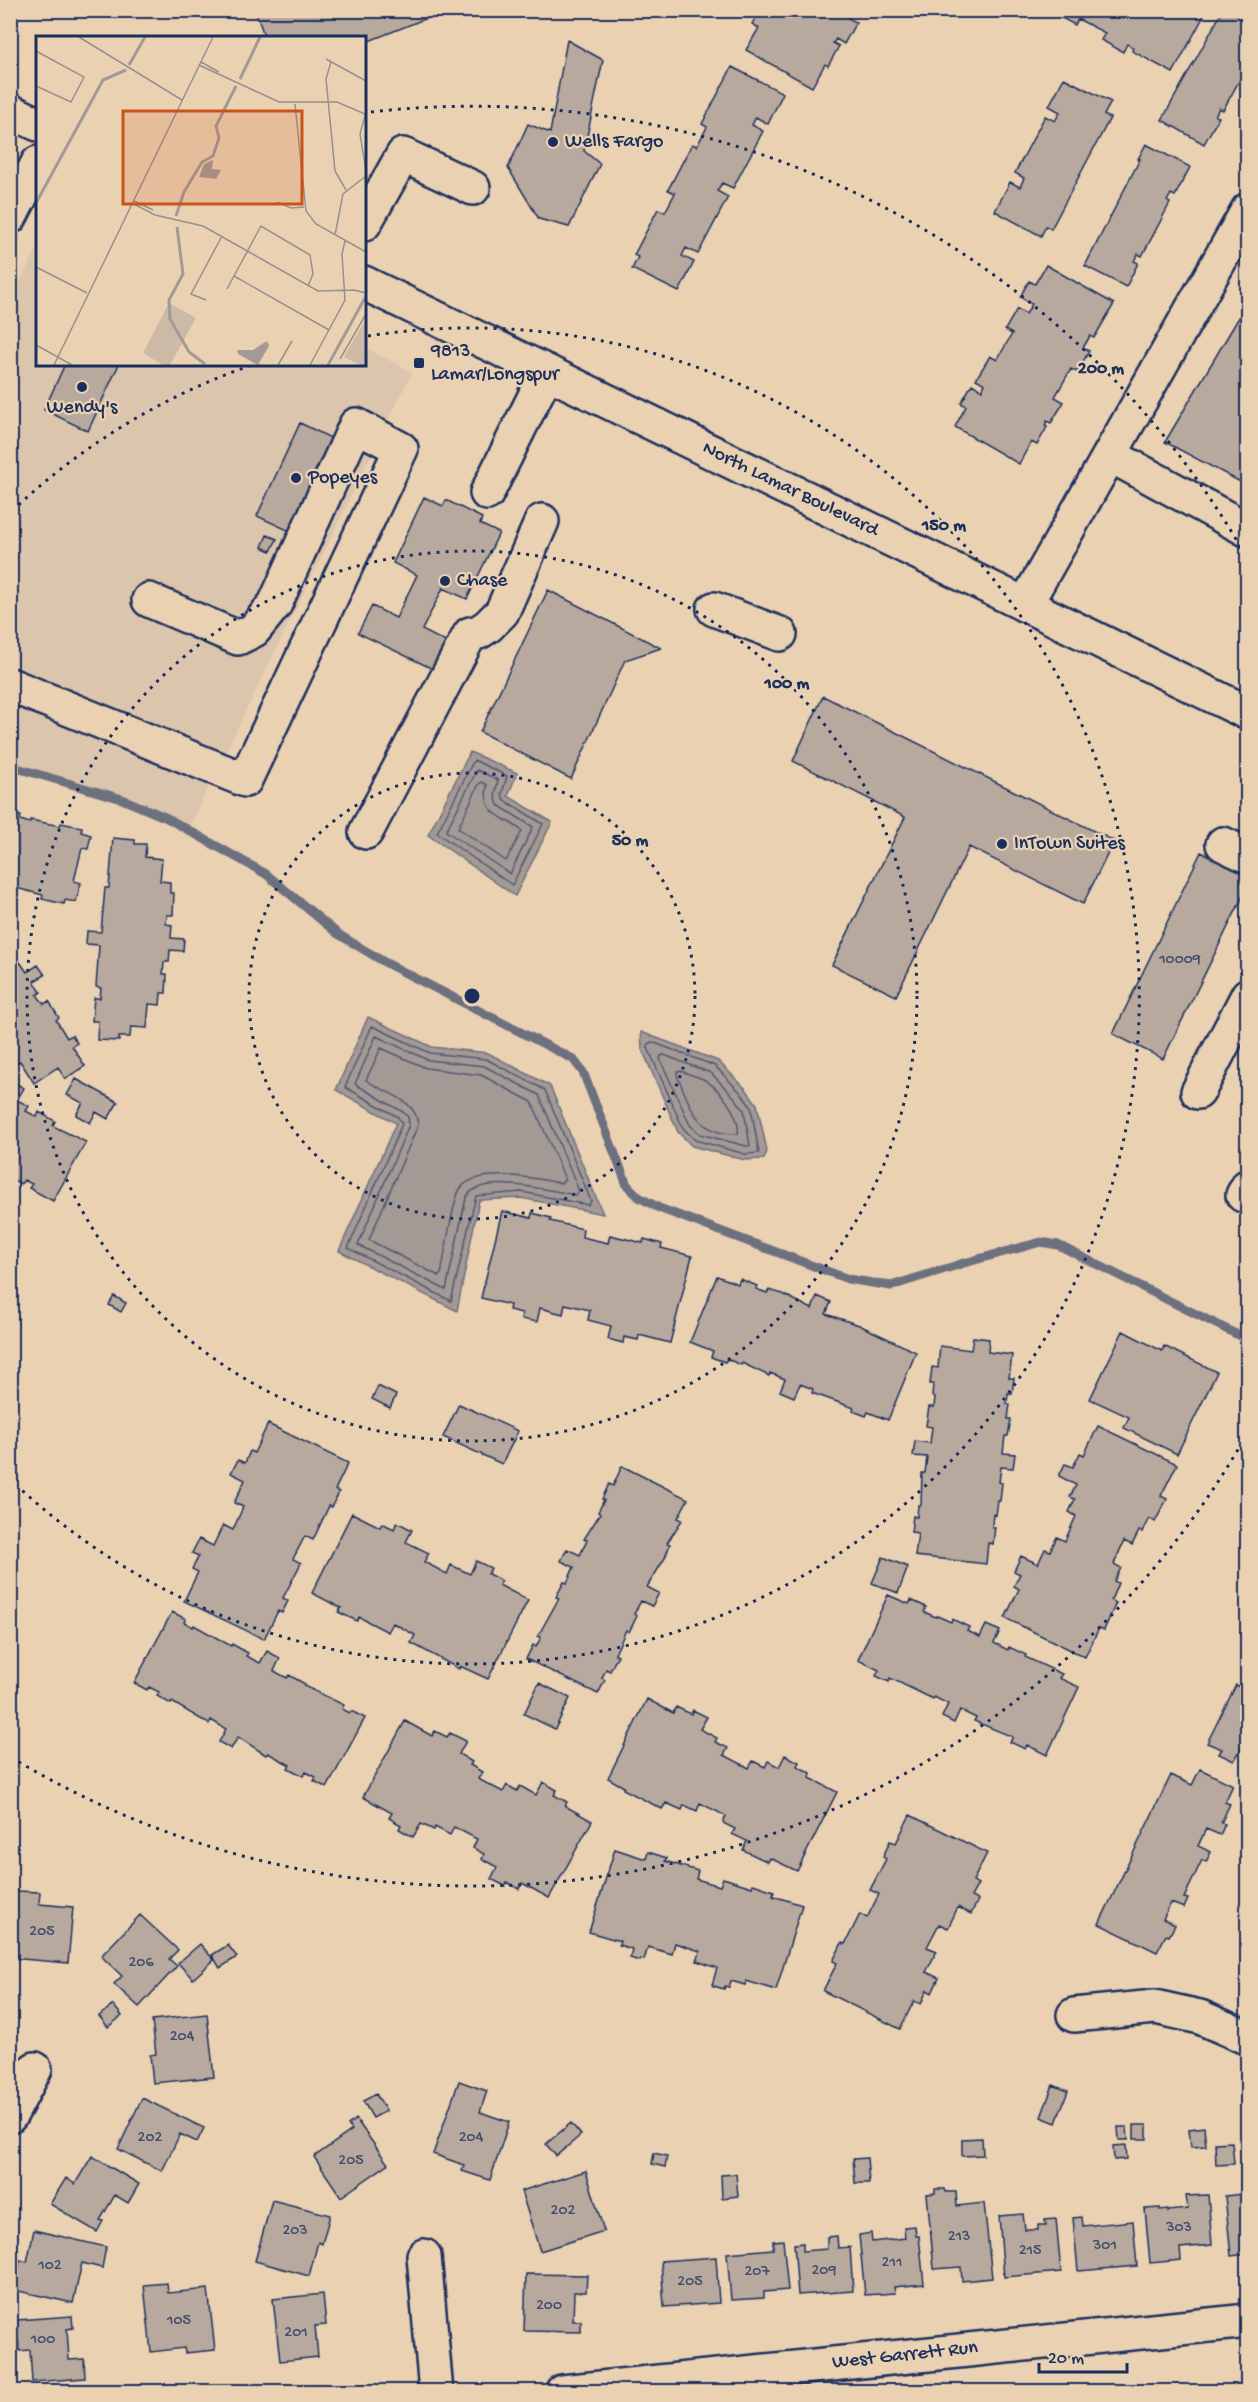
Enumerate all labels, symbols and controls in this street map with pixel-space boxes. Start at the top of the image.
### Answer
inset map [36,36,366,366]
place label: Wells Fargo [565,131,663,154]
marker: Wells Fargo [546,135,560,149]
place label: 9813 Lamar/Longspur [430,341,561,387]
marker: 9813 Lamar/Longspur [412,356,426,370]
text: 200 m [1078,359,1124,380]
marker: Wendy's [75,380,89,394]
place label: Wendy's [47,397,118,420]
street label: North Lamar Boulevard [698,437,884,544]
place label: Popeyes [307,467,378,490]
marker: Popeyes [289,471,303,485]
text: 150 m [921,516,966,537]
place label: Chase [457,570,508,593]
marker: Chase [438,574,452,588]
text: 100 m [764,674,810,695]
text: 50 m [612,831,649,852]
place label: InTown Suites [1014,833,1126,856]
marker: InTown Suites [995,837,1009,851]
house number: 10009 [1158,951,1201,970]
centre of rings [462,986,482,1006]
house number: 205 [29,1923,55,1942]
house number: 206 [128,1954,154,1973]
house number: 204 [170,2028,195,2047]
house number: 202 [138,2129,163,2148]
house number: 204 [459,2129,484,2148]
house number: 205 [338,2152,364,2171]
house number: 202 [551,2202,576,2221]
house number: 303 [1165,2219,1192,2238]
house number: 203 [282,2222,308,2241]
house number: 213 [948,2228,970,2247]
house number: 301 [1092,2237,1117,2256]
house number: 215 [1019,2242,1041,2261]
house number: 211 [882,2254,902,2273]
house number: 102 [37,2257,62,2276]
house number: 209 [812,2262,836,2281]
house number: 207 [744,2263,770,2282]
house number: 205 [677,2273,703,2292]
house number: 200 [536,2297,562,2316]
house number: 105 [166,2312,191,2331]
house number: 201 [284,2324,308,2343]
house number: 100 [30,2331,55,2350]
scale bar [1039,2336,1128,2374]
street label: West Garrett Run [831,2337,979,2375]
text: 20 m [1048,2349,1084,2370]

